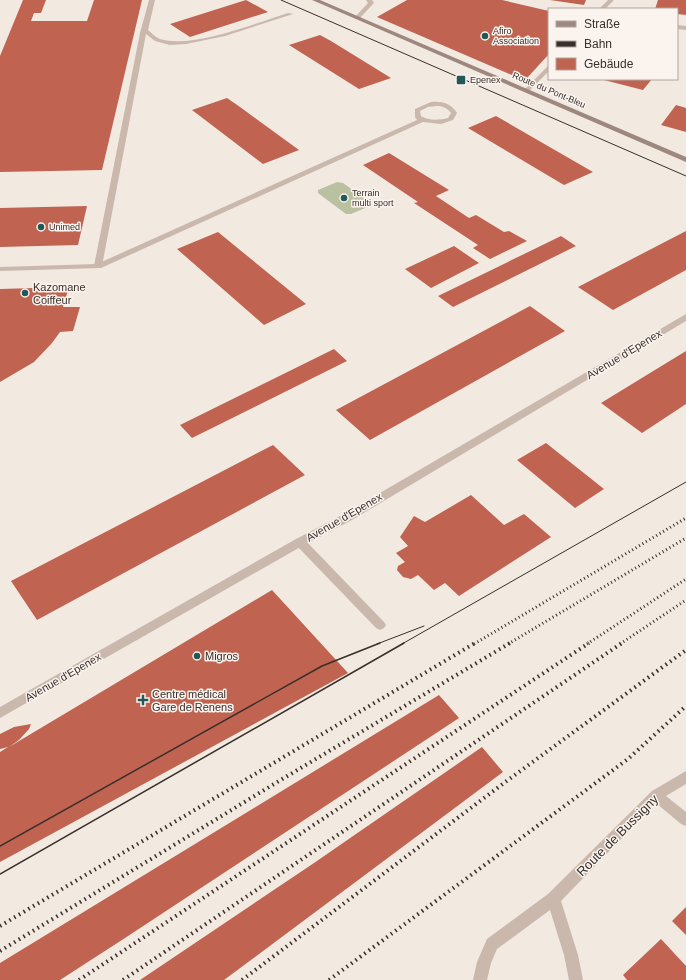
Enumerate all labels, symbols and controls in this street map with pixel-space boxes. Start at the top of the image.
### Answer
legend [548,8,678,80]
text: Straße [584,17,620,31]
place label: Afiro Association [493,26,539,46]
marker: Afiro Association [480,31,490,41]
text: Bahn [584,37,612,51]
text: Gebäude [584,57,634,71]
street label: Route du Pont-Bleu [511,70,587,110]
marker: Epenex [455,74,467,86]
place label: Epenex [470,75,501,85]
place label: Terrain multi sport [352,188,394,208]
marker: Terrain multi sport [339,193,349,203]
marker: Unimed [36,222,46,232]
place label: Unimed [49,222,80,232]
place label: Kazomane Coiffeur [33,281,86,306]
marker: Kazomane Coiffeur [20,288,30,298]
street label: Avenue d'Epenex [584,327,664,381]
street label: Avenue d'Epenex [304,490,385,544]
street label: Avenue d'Epenex [23,650,104,704]
place label: Migros [205,650,239,662]
marker: Migros [192,651,202,661]
place label: Centre médical Gare de Renens [152,688,233,713]
marker: Centre médical Gare de Renens [137,694,149,706]
street label: Route de Bussigny [573,791,662,879]

